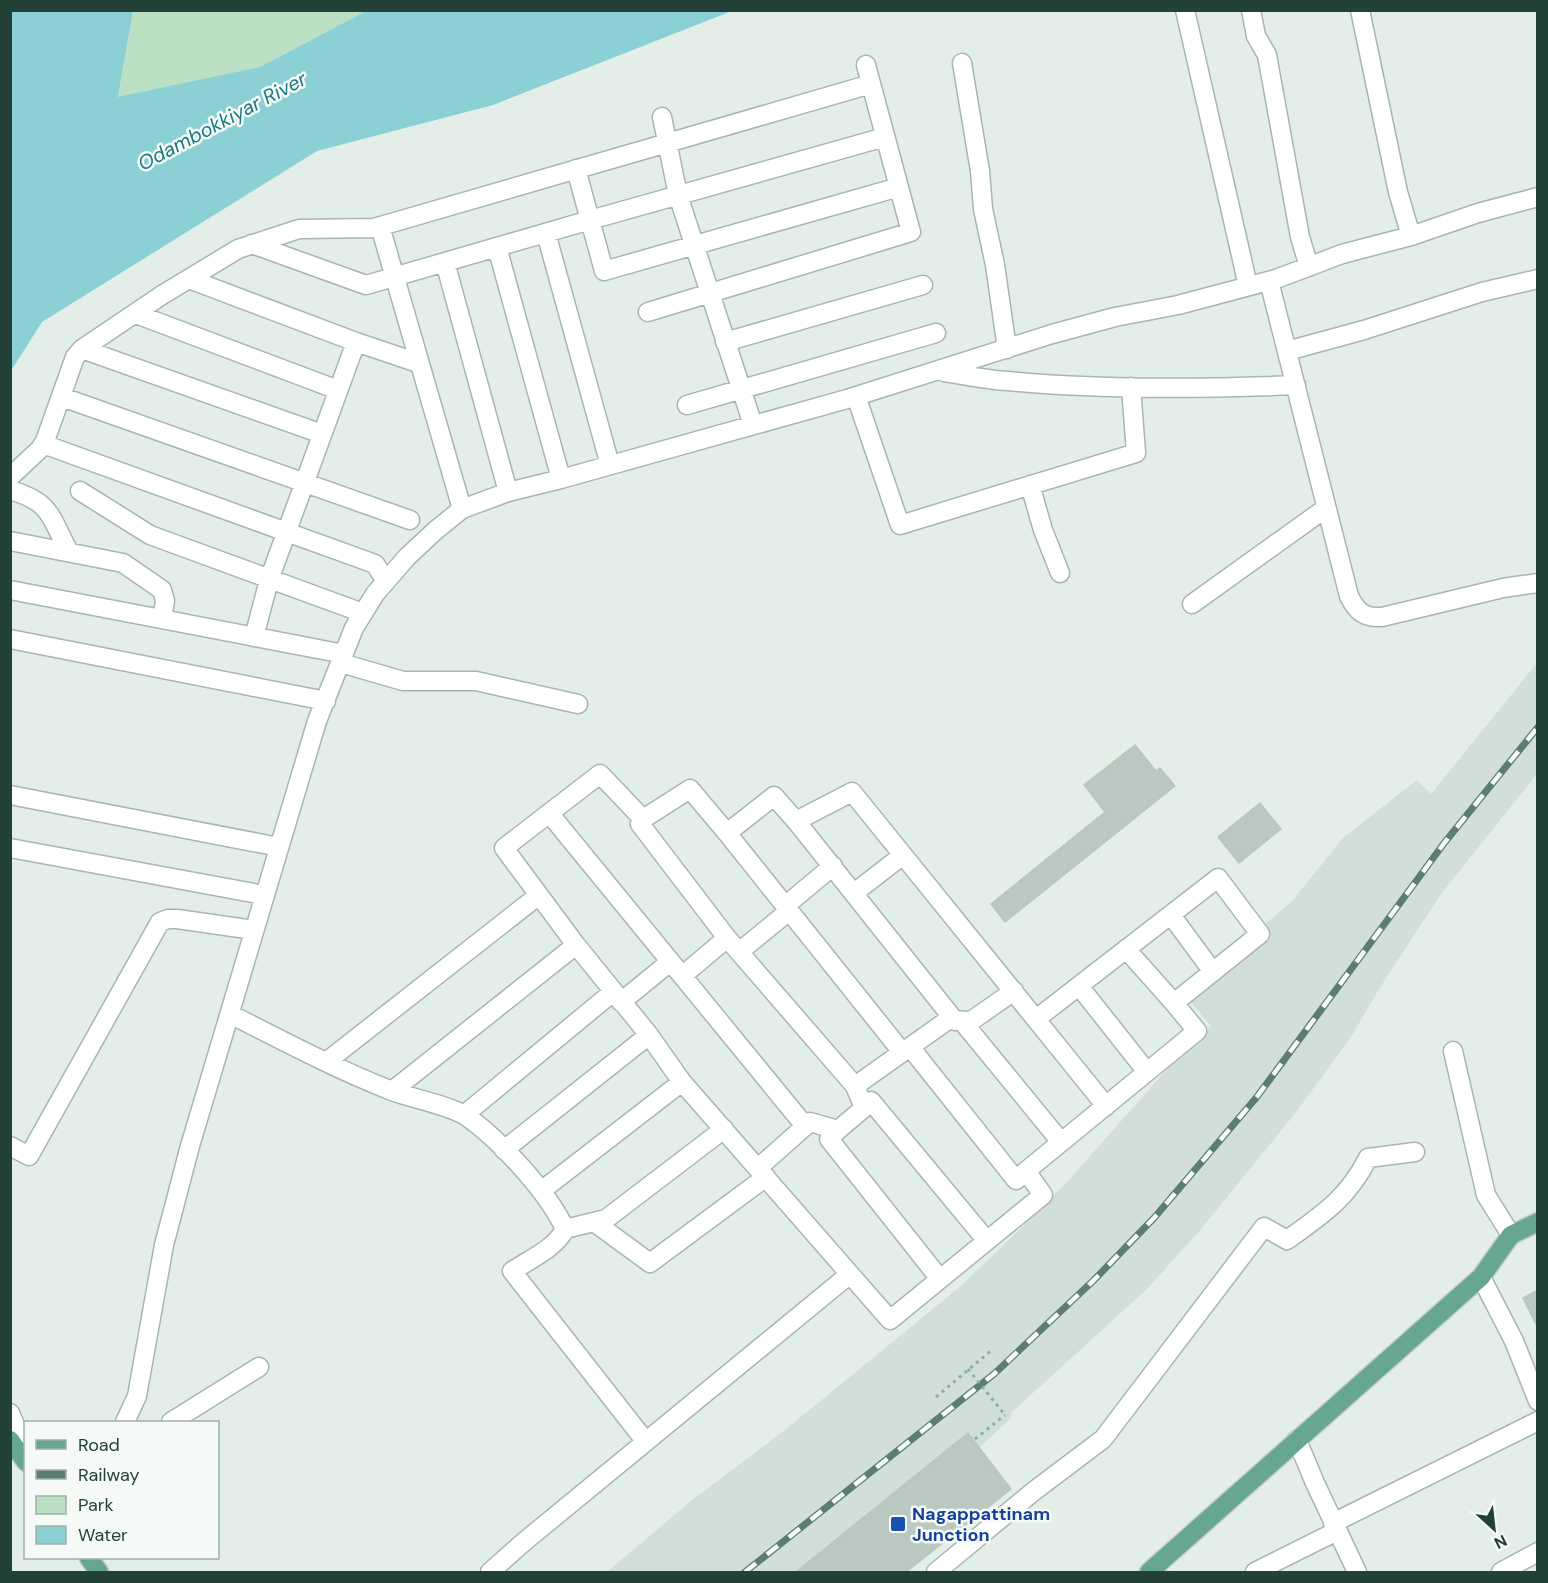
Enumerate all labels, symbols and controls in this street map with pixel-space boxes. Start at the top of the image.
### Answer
water label: Odambokkiyar River [133,65,311,176]
legend [24,1421,219,1559]
text: Road [78,1433,120,1457]
text: Railway [78,1463,140,1487]
text: Park [78,1493,114,1517]
north arrow [1464,1499,1524,1559]
place label: Nagappattinam Junction [912,1502,1050,1547]
marker: Nagappattinam Junction [889,1515,907,1533]
text: Water [78,1523,128,1547]
text: N [1491,1530,1511,1554]

